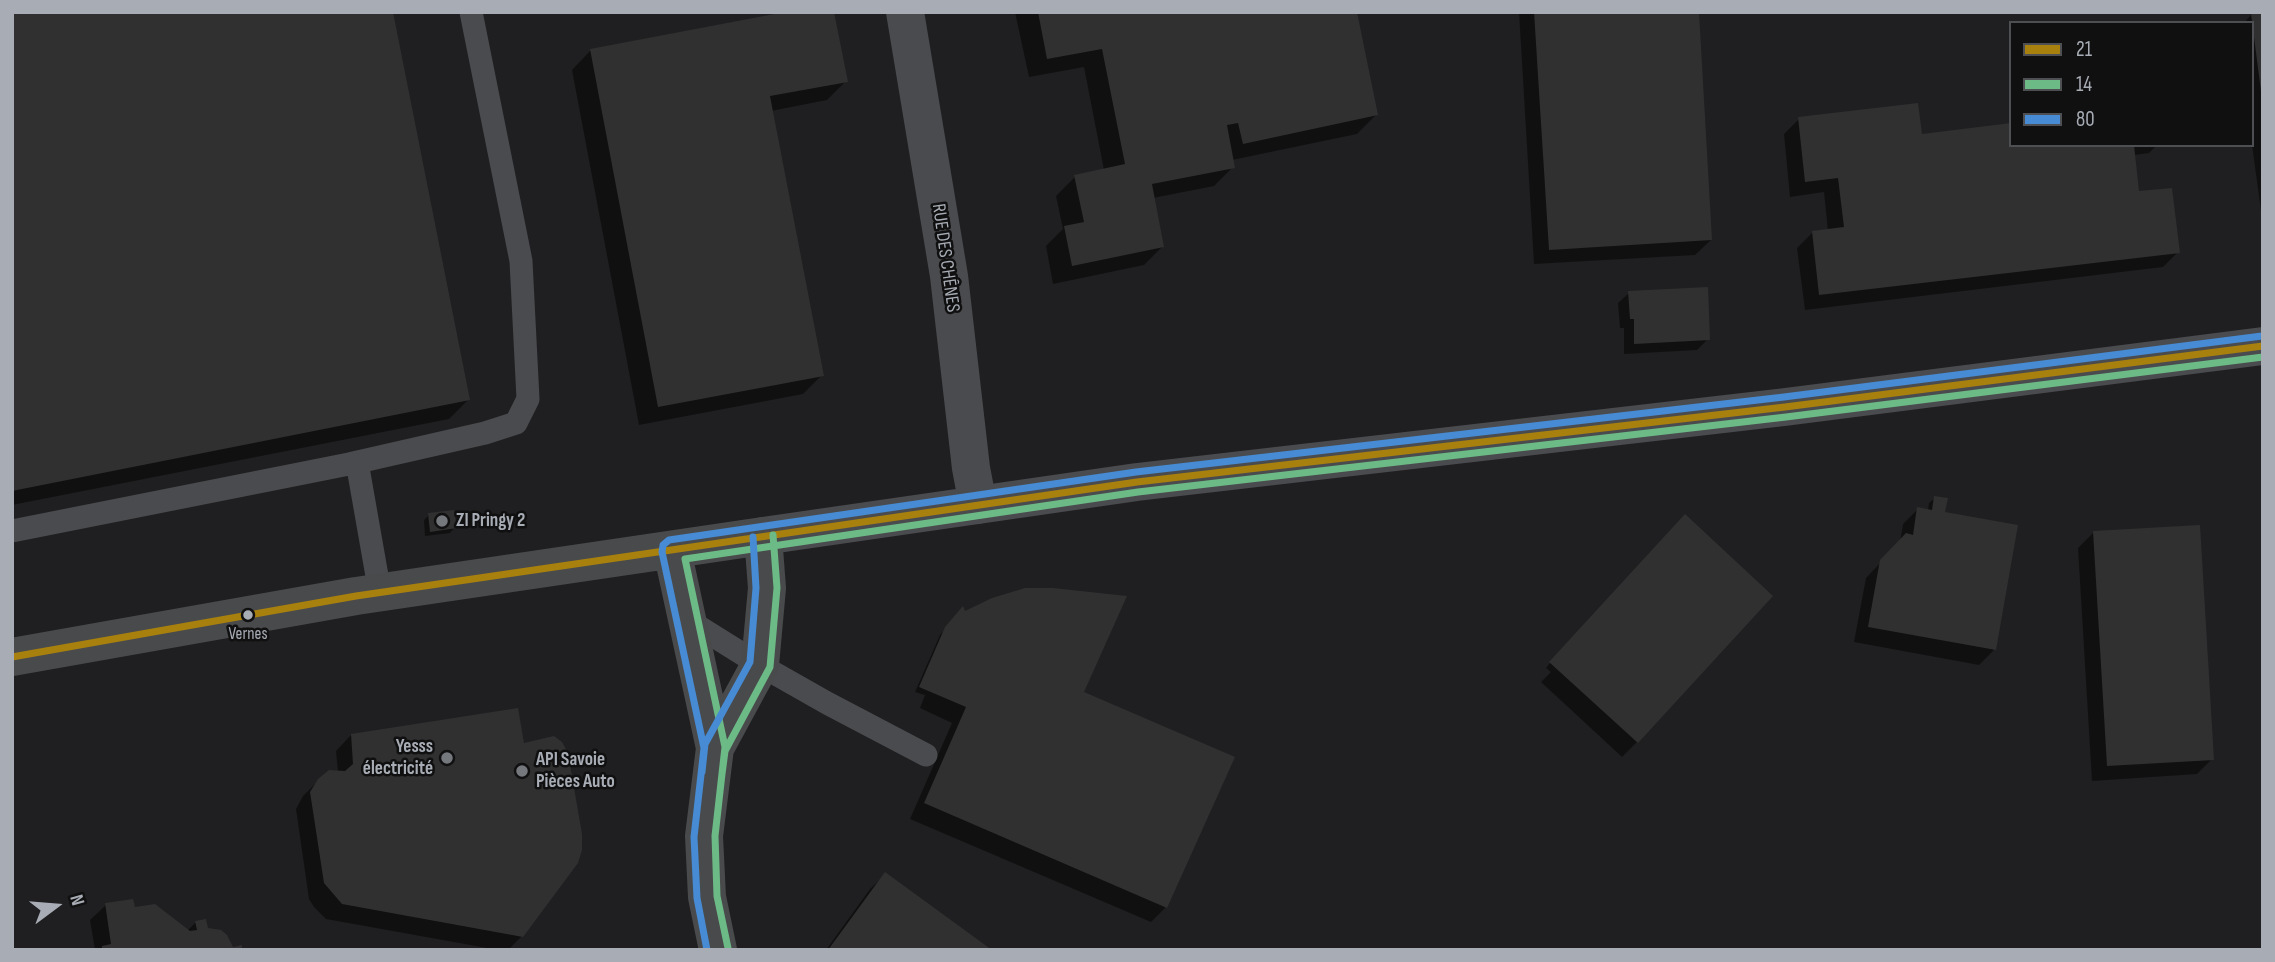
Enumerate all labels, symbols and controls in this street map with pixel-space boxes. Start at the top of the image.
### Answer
legend [2009,21,2254,147]
text: 21 [2076,37,2092,62]
text: 14 [2076,72,2092,97]
text: 80 [2076,107,2095,132]
street label: RUE DES CHÊNES [926,202,964,314]
place label: ZI Pringy 2 [456,510,525,532]
marker: ZI Pringy 2 [434,513,450,529]
marker: Vernes [241,608,255,622]
place label: Vernes [228,625,268,645]
place label: Yesss électricité [363,736,433,780]
place label: API Savoie Pièces Auto [536,749,615,793]
marker: Yesss électricité [439,750,455,766]
marker: API Savoie Pièces Auto [514,763,530,779]
north arrow [21,871,91,941]
text: N [64,892,89,908]

